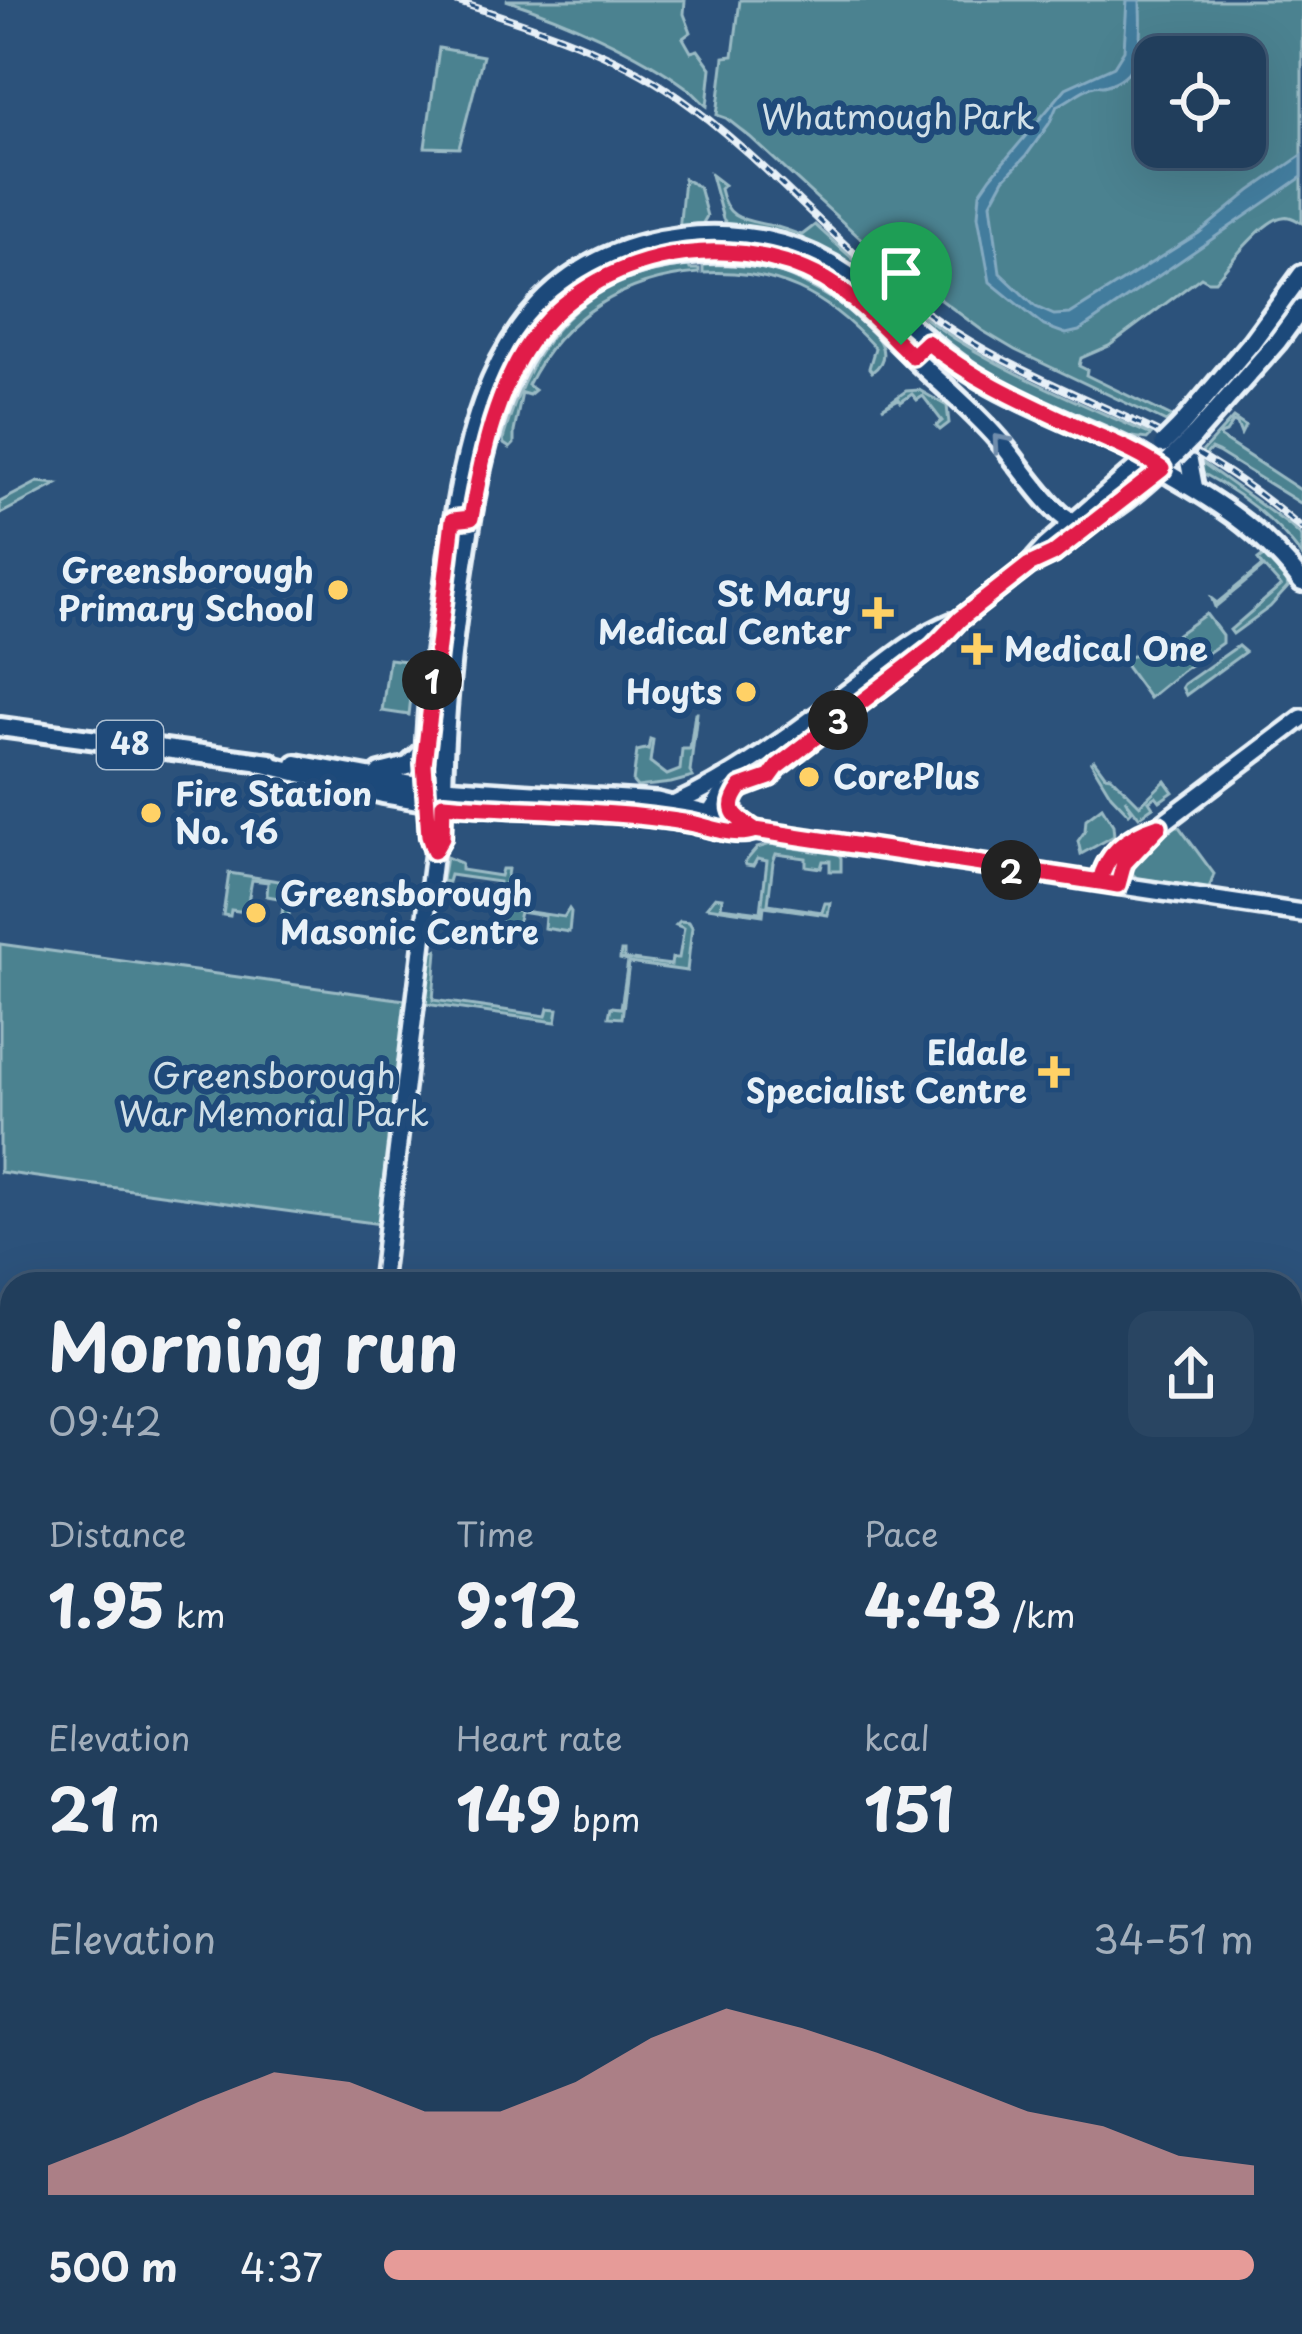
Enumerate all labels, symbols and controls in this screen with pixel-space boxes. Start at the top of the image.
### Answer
map controls [1134,36,1266,168]
button: locate [1134,36,1266,168]
park label: Whatmough Park [761,90,1035,140]
pin [850,222,952,345]
icon: arrive [868,240,934,306]
one-way arrow [993,434,1014,455]
place label: Greensborough Primary School [58,544,314,632]
place label: St Mary Medical Center [598,567,851,655]
marker: Greensborough Primary School [325,577,351,603]
marker: St Mary Medical Center [862,597,894,629]
place label: Medical One [1004,622,1208,672]
marker: Medical One [961,633,993,665]
pin: 1 [402,650,462,710]
text: 1 [424,655,440,705]
place label: Hoyts [626,665,722,715]
marker: Hoyts [733,679,759,705]
pin: 3 [808,690,868,750]
text: 3 [827,695,849,745]
road number: 48 [97,721,163,769]
place label: CorePlus [833,750,980,800]
marker: CorePlus [796,764,822,790]
place label: Fire Station No. 16 [175,767,372,855]
marker: Fire Station No. 16 [138,800,164,826]
pin: 2 [981,840,1041,900]
text: 2 [999,845,1023,895]
place label: Greensborough Masonic Centre [280,867,539,955]
marker: Greensborough Masonic Centre [243,900,269,926]
place label: Eldale Specialist Centre [746,1026,1027,1114]
park label: Greensborough War Memorial Park [119,1049,429,1137]
marker: Eldale Specialist Centre [1038,1056,1070,1088]
text: Morning run [48,1295,458,1394]
button: share [1128,1311,1254,1437]
text: 09:42 [48,1390,162,1449]
text: Distance [48,1508,186,1558]
text: Time [456,1508,534,1558]
text: Pace [864,1508,938,1558]
text: 1.95 [48,1558,165,1648]
text: 9:12 [456,1558,580,1648]
text: 4:43 [864,1558,1002,1648]
text: km [165,1589,225,1639]
text: /km [1002,1589,1076,1639]
text: Elevation [48,1712,190,1762]
text: Heart rate [456,1712,623,1762]
text: kcal [864,1712,930,1762]
text: 21 [48,1762,119,1852]
text: 149 [456,1762,561,1852]
text: 151 [864,1762,954,1852]
text: m [119,1793,160,1843]
text: bpm [561,1793,641,1843]
text: Elevation [48,1908,216,1967]
text: 34–51 m [1093,1908,1254,1967]
text: 500 m [48,2236,178,2295]
text: 4:37 [240,2236,323,2295]

